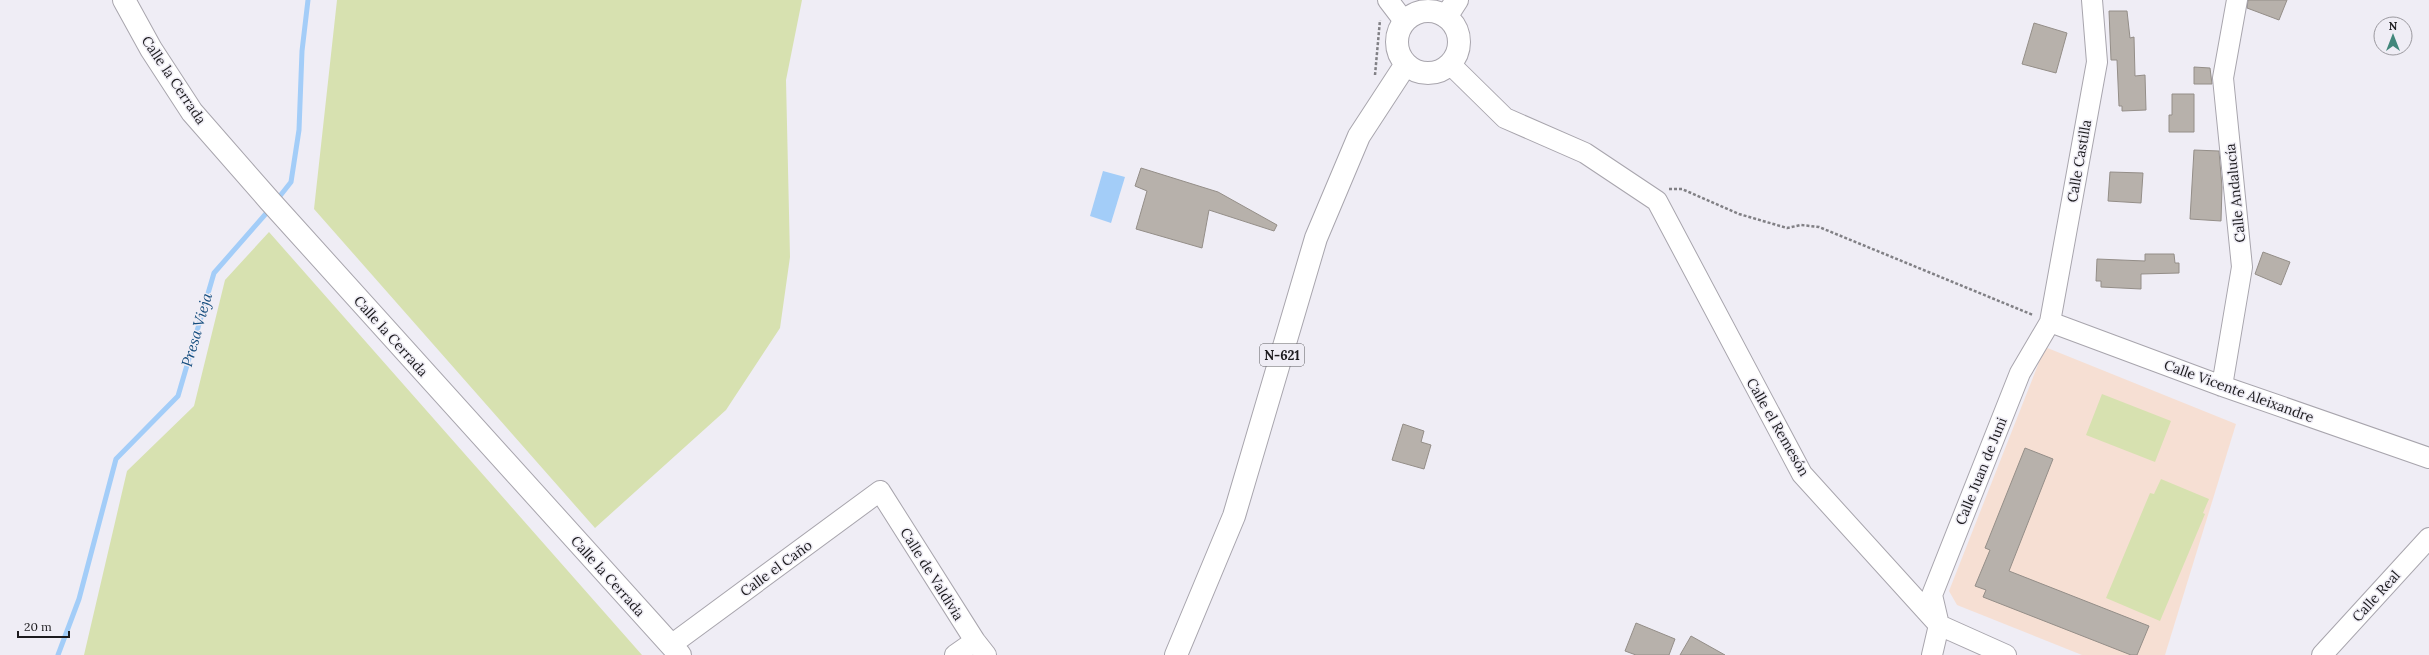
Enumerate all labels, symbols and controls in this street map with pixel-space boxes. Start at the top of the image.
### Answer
north arrow [2373,16,2413,56]
text: N [2389,19,2398,33]
street label: Calle la Cerrada [138,32,210,128]
street label: Calle Castilla [2063,118,2095,204]
street label: Calle Andalucía [2221,143,2249,243]
water label: Presa Vieja [177,290,216,369]
street label: Calle la Cerrada [350,292,432,380]
road number: N-621 [1260,344,1304,366]
street label: Calle Vicente Aleixandre [2162,356,2317,427]
street label: Calle el Remesón [1743,375,1814,480]
street label: Calle Juan de Juni [1951,414,2011,527]
street label: Calle de Valdivia [896,524,968,624]
street label: Calle la Cerrada [567,532,649,620]
street label: Calle el Caño [736,536,816,600]
street label: Calle Real [2348,566,2404,626]
scale bar [18,613,69,639]
text: 20 m [24,619,52,634]

